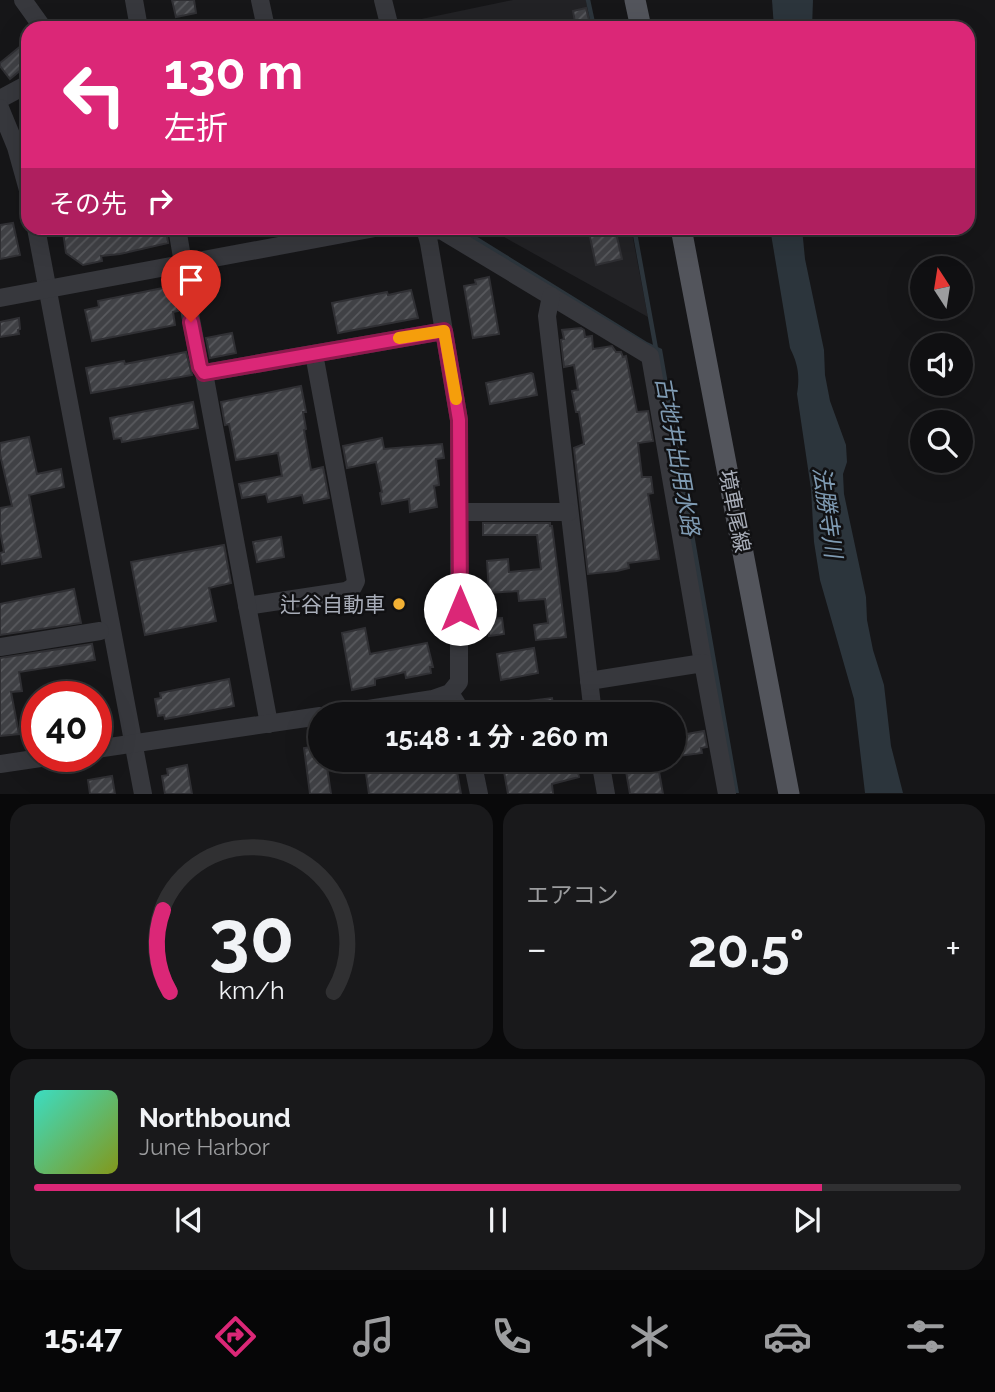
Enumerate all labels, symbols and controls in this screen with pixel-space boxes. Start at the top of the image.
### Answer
text: 130 m [164,43,303,100]
icon: left [49,49,140,140]
text: 左折 [164,109,228,146]
icon: right [141,182,179,220]
text: その先 [49,189,127,219]
pin [161,250,221,322]
north arrow [910,256,973,318]
map controls [910,256,973,473]
icon: arrive [172,261,210,299]
button: sound [910,333,973,396]
water label: 古地井出用水路 [651,374,706,540]
button: search [910,410,973,473]
water label: 法勝寺川 [808,465,848,562]
street label: 境車尾線 [715,467,755,555]
position arrow [423,572,497,646]
place label: 辻谷自動車 [280,592,385,617]
marker: 辻谷自動車 [391,596,407,612]
speed limit sign: 40 [21,681,112,772]
text: 15:48 · 1 分 · 260 m [386,722,608,752]
text: エアコン [527,881,619,908]
text: 30 [209,895,294,980]
text: 20.5° [688,918,804,979]
text: − [527,926,547,971]
text: + [945,926,961,971]
text: km/h [218,975,284,1005]
text: Northbound [139,1103,291,1133]
text: June Harbor [139,1133,270,1160]
icon: previous [170,1201,208,1239]
icon: pause [479,1201,517,1239]
icon: next [788,1201,826,1239]
icon: directions [211,1312,260,1361]
icon: music [349,1312,398,1361]
icon: phone [487,1312,536,1361]
icon: climate [625,1312,674,1361]
icon: car [763,1312,812,1361]
icon: filters [901,1312,950,1361]
text: 15:47 [45,1318,122,1355]

